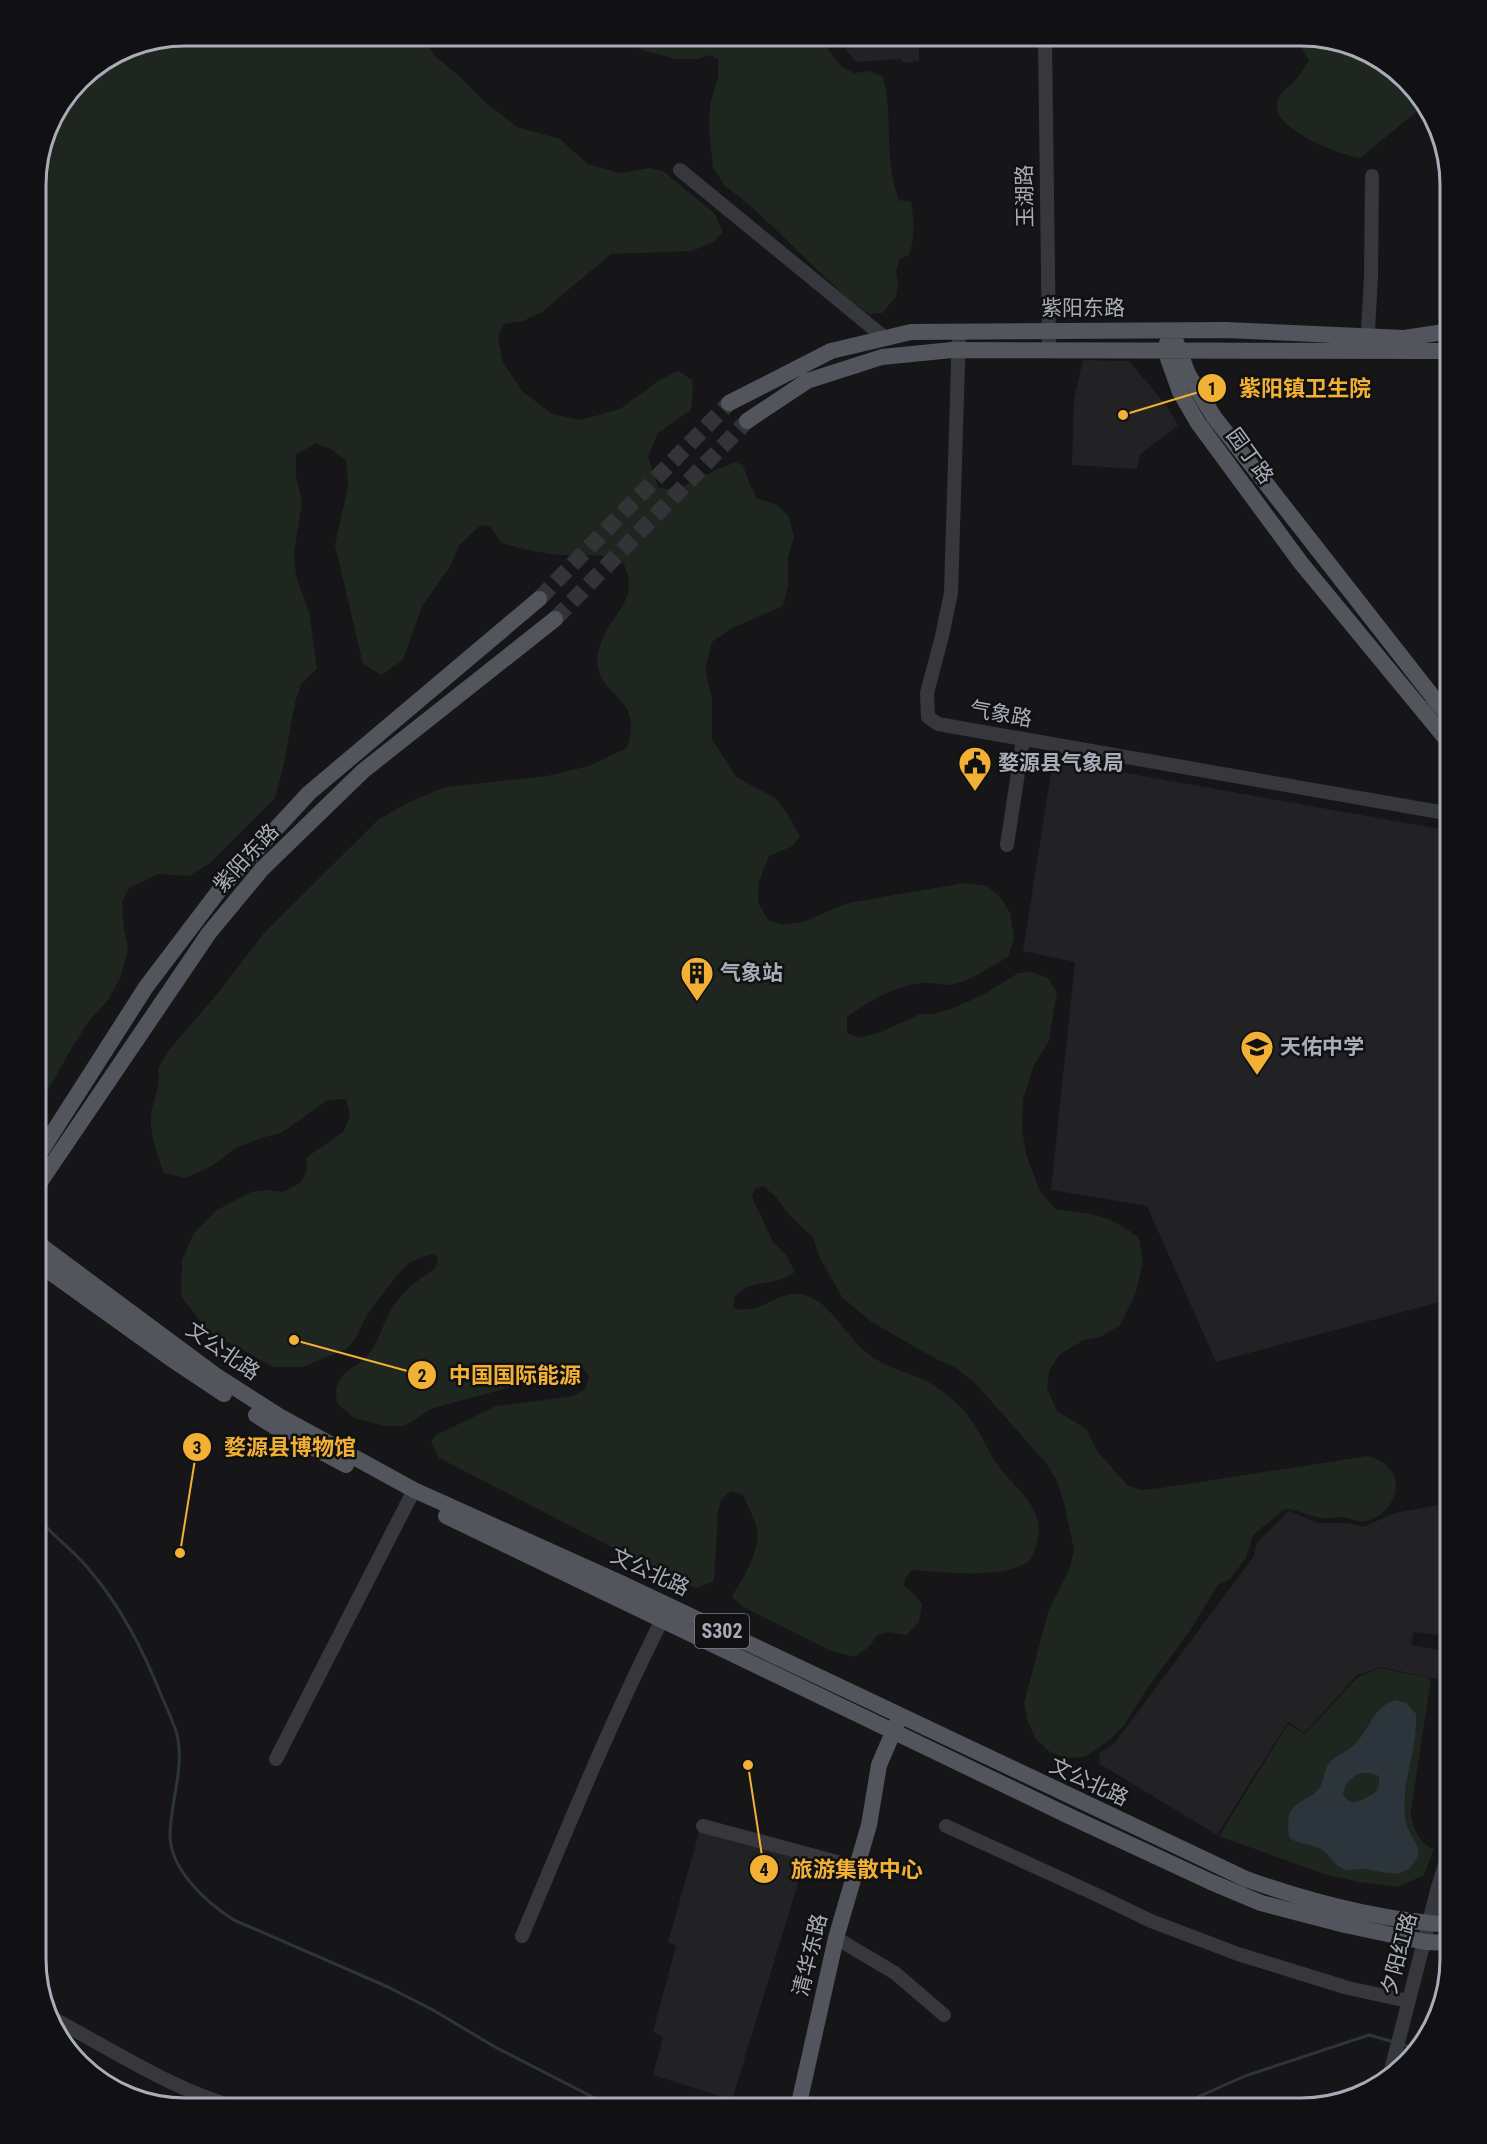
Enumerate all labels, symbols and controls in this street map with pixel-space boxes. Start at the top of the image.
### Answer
street label: 玉湖路 [1012,164,1038,228]
street label: 紫阳东路 [1041,296,1125,320]
callout: 紫阳镇卫生院 [1197,368,1383,408]
text: 紫阳镇卫生院 [1239,376,1371,401]
text: 1 [1207,378,1217,399]
street label: 园丁路 [1222,423,1278,489]
street label: 气象路 [968,697,1034,731]
public building icon: 婺源县气象局 [957,745,993,792]
place label: 婺源县气象局 [998,751,1124,775]
street label: 紫阳东路 [209,819,283,897]
building icon: 气象站 [679,955,715,1002]
place label: 气象站 [720,961,783,985]
school or university icon: 天佑中学 [1239,1029,1275,1076]
place label: 天佑中学 [1280,1035,1364,1059]
street label: 文公北路 [182,1317,264,1385]
callout: 中国国际能源 [407,1355,593,1395]
text: 中国国际能源 [449,1363,581,1388]
text: 2 [417,1365,427,1386]
callout: 婺源县博物馆 [182,1427,368,1467]
text: 婺源县博物馆 [224,1435,356,1460]
text: 3 [192,1437,202,1458]
street label: 文公北路 [607,1543,693,1601]
road number: S302 [695,1614,749,1648]
street label: 文公北路 [1046,1753,1132,1811]
callout: 旅游集散中心 [749,1849,935,1889]
text: 旅游集散中心 [791,1857,923,1882]
text: 4 [759,1859,769,1880]
street label: 夕阳红路 [1377,1910,1421,1998]
street label: 清华东路 [788,1911,832,1999]

